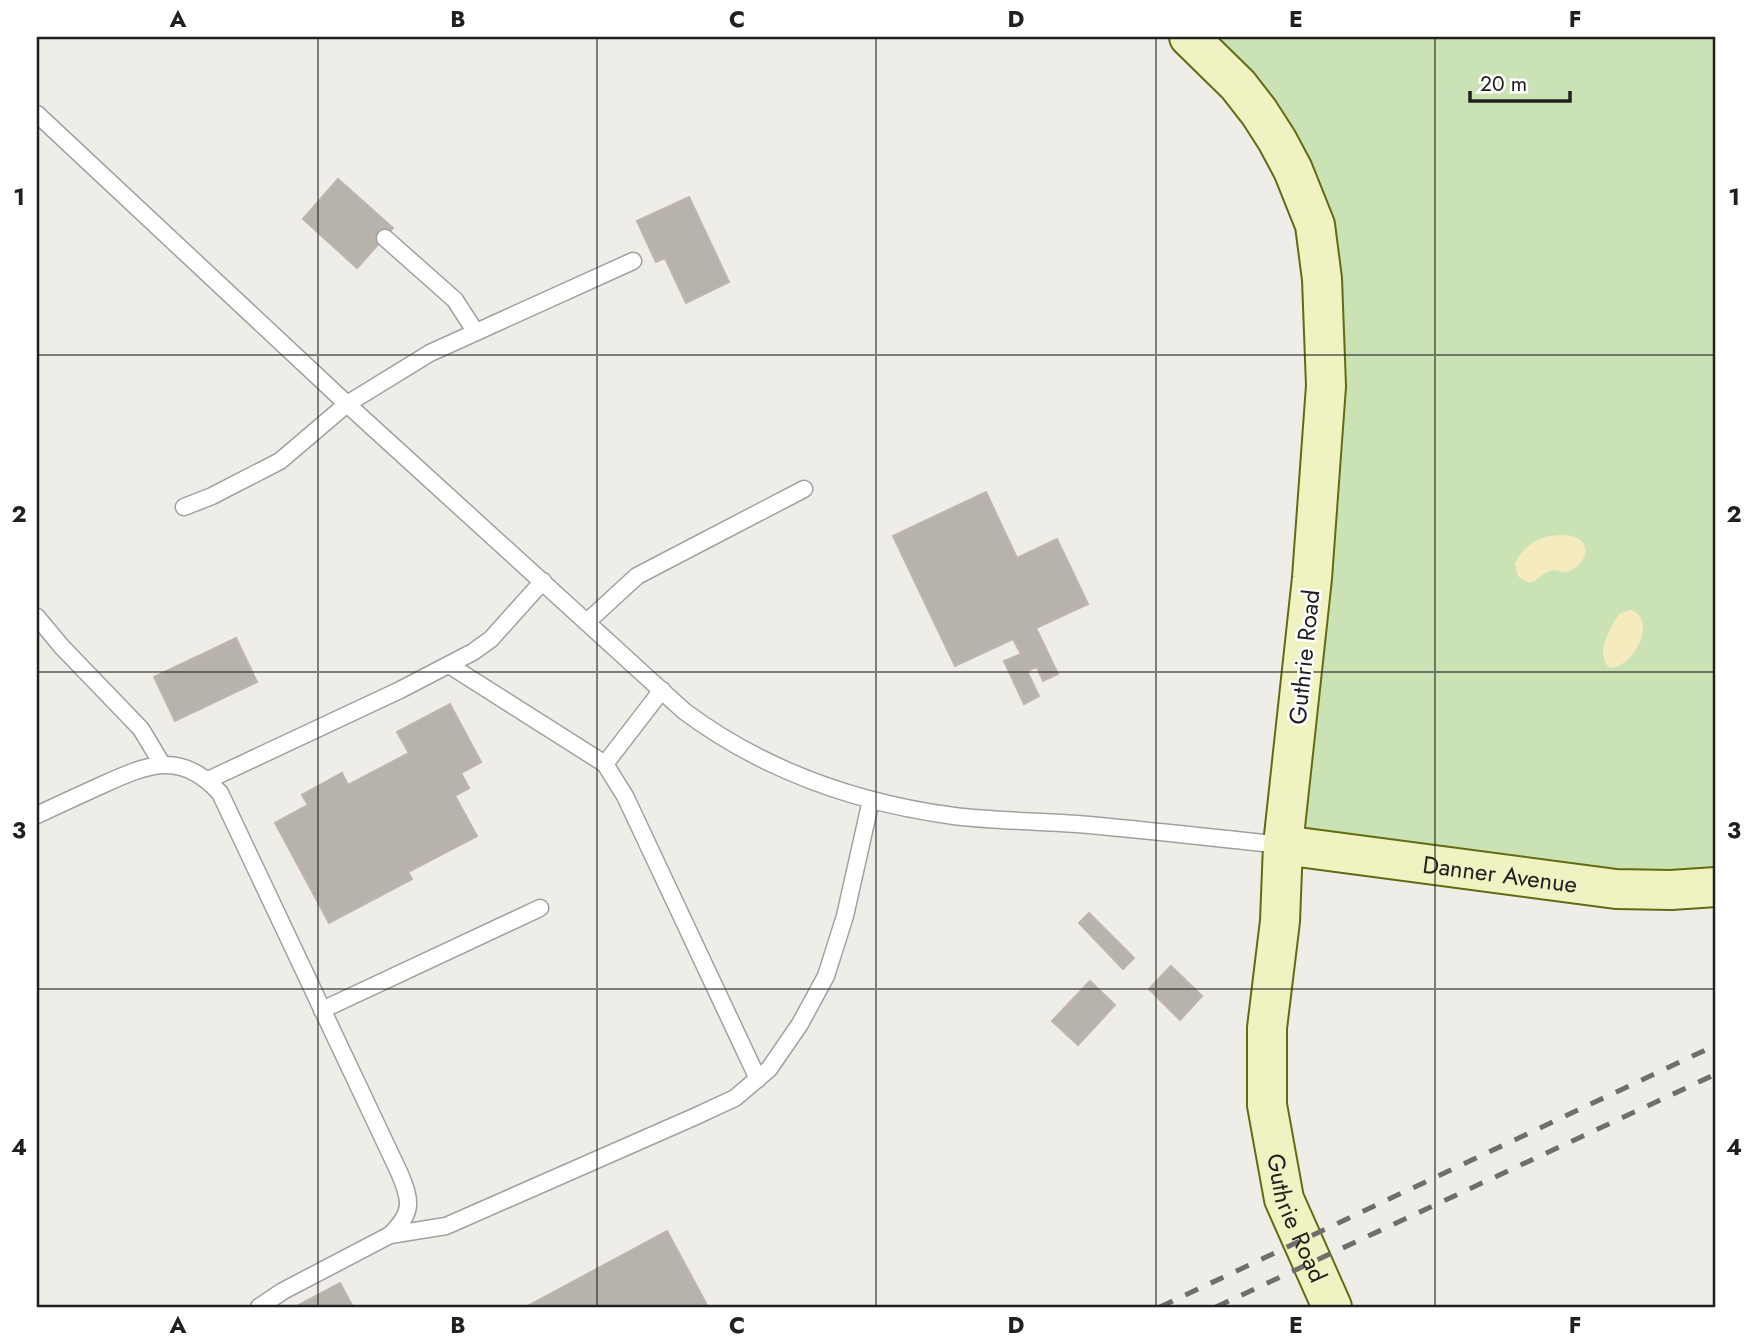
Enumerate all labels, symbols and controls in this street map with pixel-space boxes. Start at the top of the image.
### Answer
text: A [169,2,187,36]
text: B [450,2,466,36]
text: C [729,2,745,36]
text: D [1008,2,1025,36]
text: E [1289,2,1303,36]
text: F [1569,2,1581,36]
scale bar [1470,60,1569,104]
text: 20 m [1480,69,1527,99]
text: 1 [13,180,25,214]
text: 1 [1728,180,1740,214]
text: 2 [11,497,27,531]
text: 2 [1726,497,1742,531]
street label: Guthrie Road [1280,588,1328,726]
text: 3 [12,813,26,847]
text: 3 [1727,813,1741,847]
street label: Danner Avenue [1421,846,1580,901]
text: 4 [11,1130,27,1164]
text: 4 [1726,1130,1742,1164]
street label: Guthrie Road [1259,1151,1336,1288]
text: A [169,1308,187,1342]
text: B [450,1308,466,1342]
text: C [729,1308,745,1342]
text: D [1008,1308,1025,1342]
text: E [1289,1308,1303,1342]
text: F [1569,1308,1581,1342]

